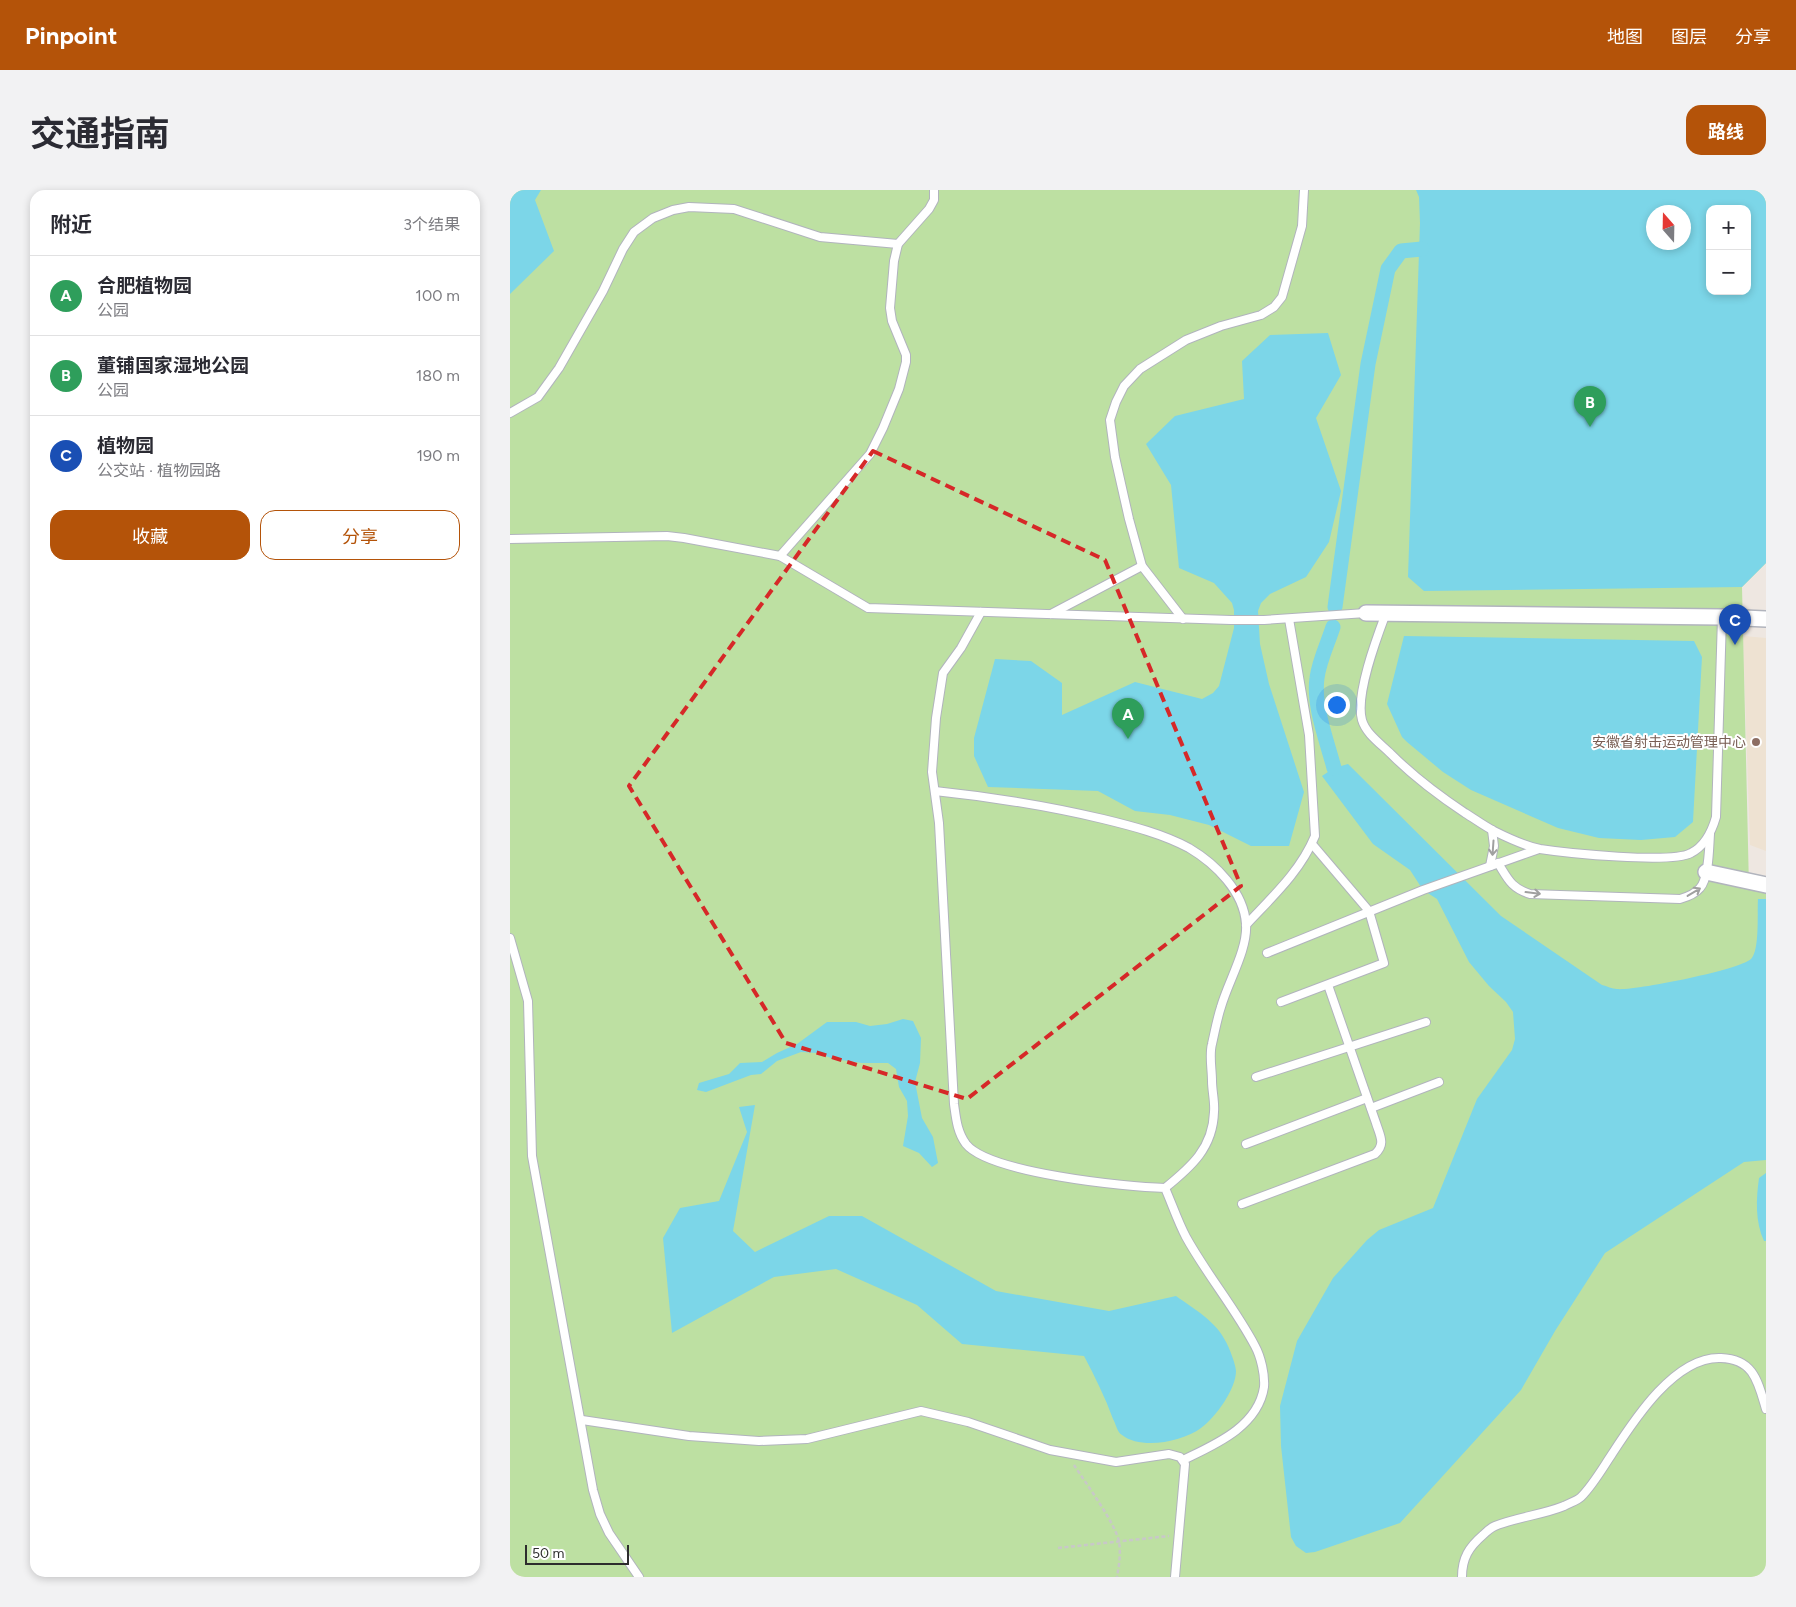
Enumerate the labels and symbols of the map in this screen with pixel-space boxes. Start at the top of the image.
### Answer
north arrow [1646,205,1691,250]
pin: B [1574,386,1606,427]
pin: C [1719,604,1751,645]
your location [1324,692,1350,718]
pin: A [1112,698,1144,739]
place label: 安徽省射击运动管理中心 [1592,734,1746,751]
marker: 安徽省射击运动管理中心 [1750,736,1762,748]
one-way arrow [1488,840,1498,856]
one-way arrow [1686,887,1700,897]
one-way arrow [1525,888,1541,898]
scale bar [525,1542,629,1565]

